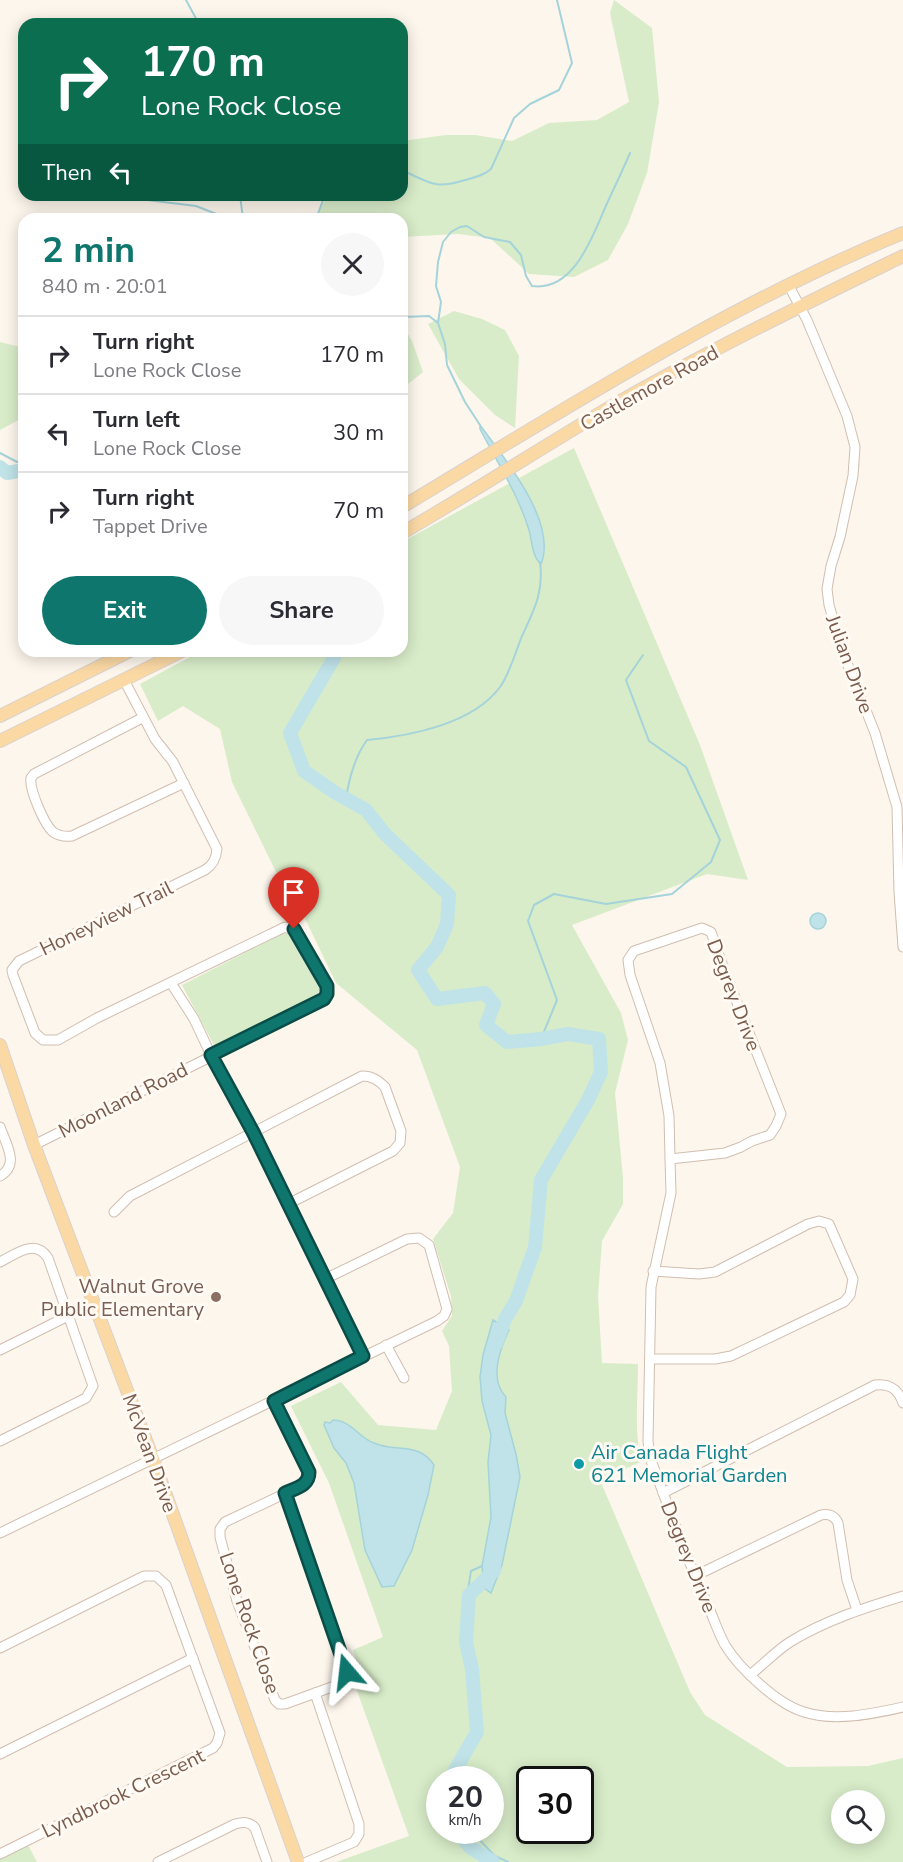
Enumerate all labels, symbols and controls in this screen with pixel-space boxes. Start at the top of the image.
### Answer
text: 170 m [141,34,265,91]
icon: right [42,42,120,120]
text: Lone Rock Close [141,88,341,125]
icon: left [104,156,137,189]
text: Then [42,158,92,188]
text: 2 min [42,226,135,275]
button: close [321,233,384,296]
text: 840 m · 20:01 [42,273,168,300]
text: Turn right [93,327,194,357]
icon: right [42,339,75,372]
street label: Castlemore Road [575,339,723,438]
text: 170 m [320,340,384,370]
text: Lone Rock Close [93,357,241,384]
text: Turn left [93,405,180,435]
icon: left [42,417,75,450]
text: 30 m [333,418,384,448]
text: Lone Rock Close [93,435,241,462]
text: Turn right [93,483,194,513]
icon: right [42,495,75,528]
text: 70 m [333,496,384,526]
text: Tappet Drive [93,513,208,540]
button: Exit [42,576,207,645]
button: Share [219,576,384,645]
street label: Julian Drive [819,610,880,717]
pin [268,867,319,929]
street label: Honeyview Trail [35,874,177,962]
icon: arrive [277,876,310,909]
street label: Degrey Drive [700,935,767,1055]
street label: Moonland Road [54,1056,193,1145]
place label: Walnut Grove Public Elementary [41,1273,205,1323]
marker: Walnut Grove Public Elementary [209,1290,223,1304]
street label: McVean Drive [116,1390,183,1516]
place label: Air Canada Flight 621 Memorial Garden [591,1439,787,1489]
marker: Air Canada Flight 621 Memorial Garden [572,1457,586,1471]
street label: Degrey Drive [654,1498,723,1617]
street label: Lone Rock Close [213,1549,286,1698]
position arrow [315,1640,379,1704]
street label: Lyndbrook Crescent [37,1742,210,1845]
speed limit sign: 30 [516,1766,594,1844]
text: 20 [447,1777,483,1818]
map controls [831,1790,885,1844]
button: search [831,1790,885,1844]
text: km/h [448,1810,482,1830]

